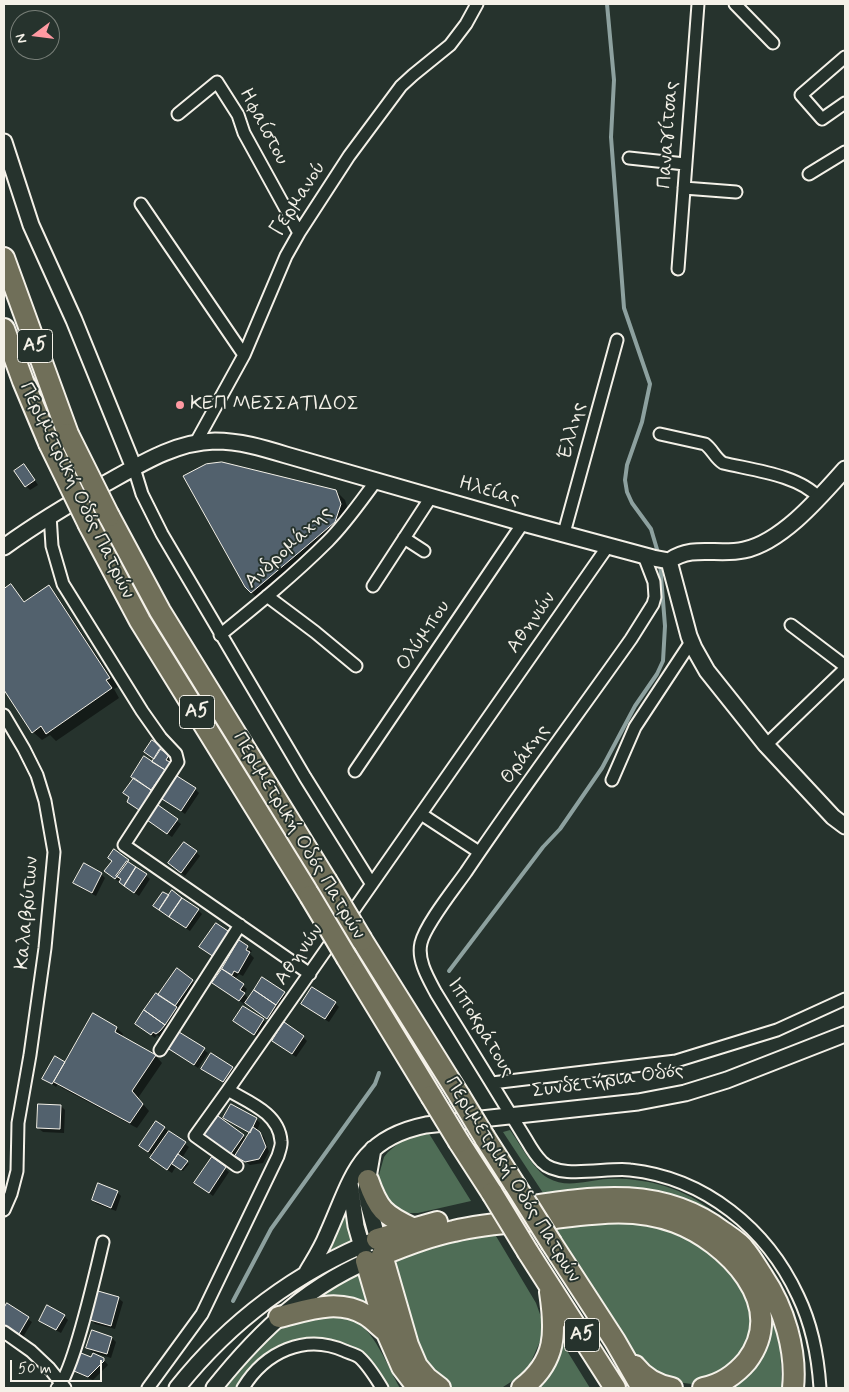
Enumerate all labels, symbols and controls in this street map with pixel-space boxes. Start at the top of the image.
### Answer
north arrow [10,10,60,60]
text: N [12,32,31,45]
street label: Παναγίτσας [653,80,685,190]
street label: Ηφαίστου [233,85,293,169]
street label: Γερμανού [266,157,332,241]
road number: Α5 [18,330,52,362]
street label: Περιμετρική Οδός Πατρών [13,379,139,603]
place label: ΚΕΠ ΜΕΣΣΑΤΙΔΟΣ [190,393,359,417]
marker: ΚΕΠ ΜΕΣΣΑΤΙΔΟΣ [174,399,186,411]
street label: Έλλης [554,400,592,462]
street label: Ηλείας [456,472,522,512]
street label: Ανδρομάχης [240,501,338,595]
street label: Αθηνών [502,588,562,658]
street label: Ολύμπου [392,596,456,676]
road number: Α5 [180,696,214,729]
street label: Θράκης [496,720,556,790]
street label: Περιμετρική Οδός Πατρών [226,728,370,944]
street label: Καλαβρύτων [11,855,45,971]
street label: Αθηνών [270,920,330,990]
street label: Ιπποκράτους [441,974,519,1082]
street label: Συνδετήρια Οδός [531,1060,685,1104]
street label: Περιμετρική Οδός Πατρών [439,1073,585,1287]
road number: Α5 [564,1318,600,1352]
scale bar [12,1350,105,1382]
text: 50 m [18,1359,52,1379]

